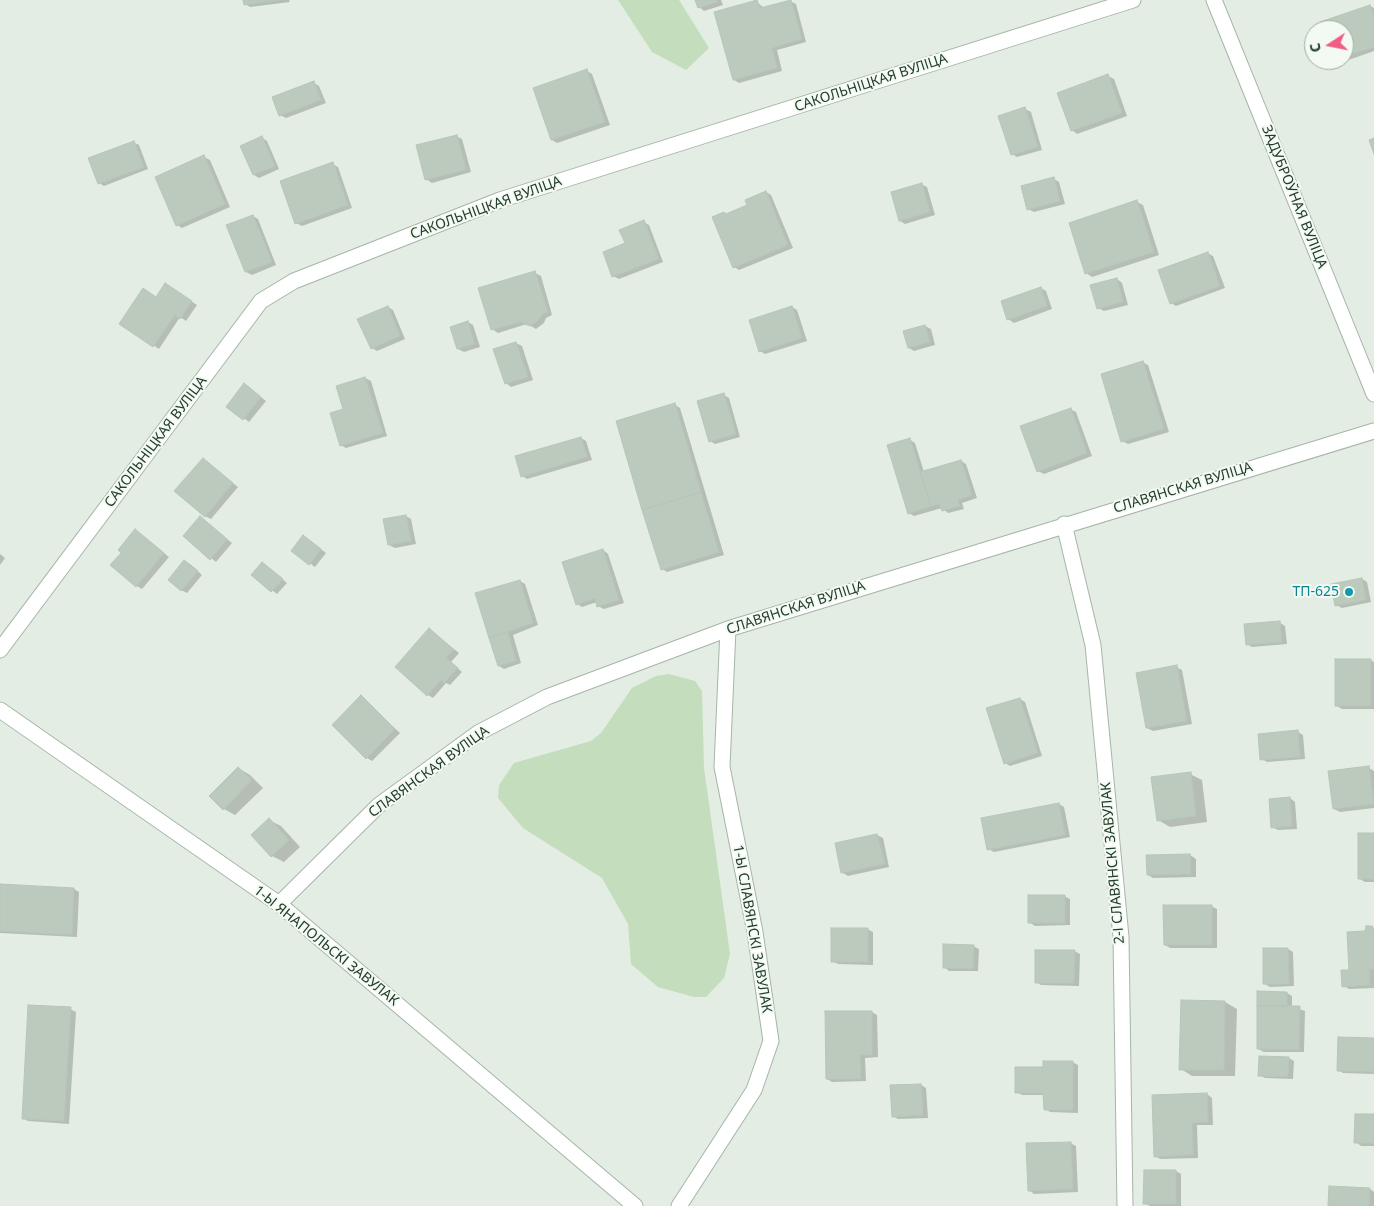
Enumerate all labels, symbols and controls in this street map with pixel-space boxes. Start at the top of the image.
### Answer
north arrow [1304,20,1354,70]
text: С [1305,42,1325,54]
street label: САКОЛЬНІЦКАЯ ВУЛІЦА [792,50,950,116]
street label: ЗАДУБРОЎНАЯ ВУЛІЦА [1258,123,1330,271]
street label: САКОЛЬНІЦКАЯ ВУЛІЦА [408,173,564,243]
street label: САКОЛЬНІЦКАЯ ВУЛІЦА [101,373,211,511]
street label: СЛАВЯНСКАЯ ВУЛІЦА [1111,459,1255,517]
street label: СЛАВЯНСКАЯ ВУЛІЦА [725,578,867,638]
place label: ТП-625 [1292,584,1339,600]
marker: ТП-625 [1343,586,1355,598]
street label: СЛАВЯНСКАЯ ВУЛІЦА [365,723,493,821]
street label: 2-І СЛАВЯНСКІ ЗАВУЛАК [1098,781,1128,945]
street label: 1-Ы СЛАВЯНСКІ ЗАВУЛАК [729,844,775,1014]
street label: 1-Ы ЯНАПОЛЬСКІ ЗАВУЛАК [250,882,402,1010]

